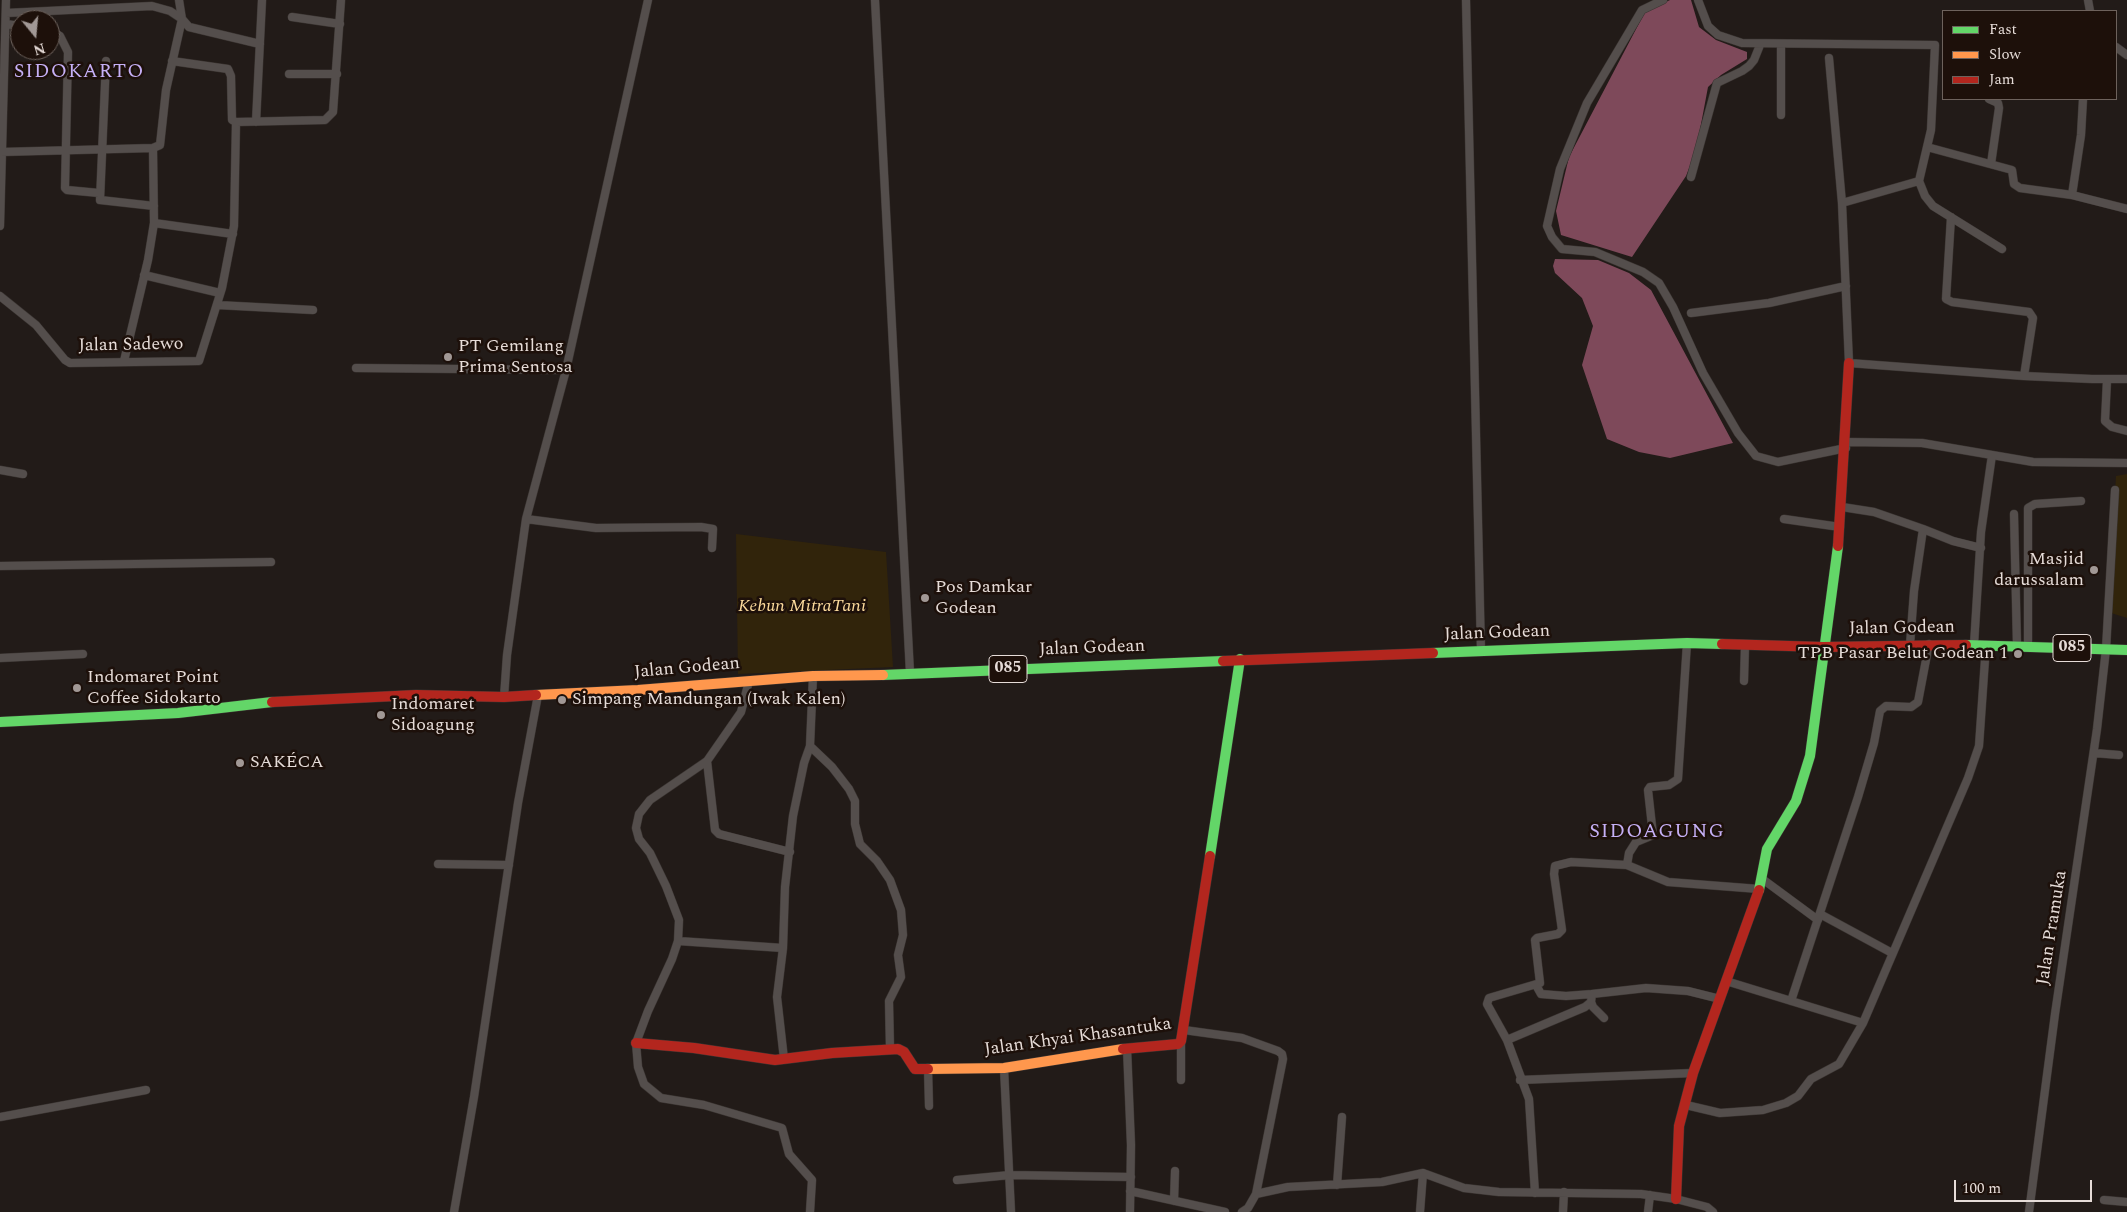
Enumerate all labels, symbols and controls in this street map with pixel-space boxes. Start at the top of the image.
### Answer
north arrow [10,10,60,60]
legend [1942,10,2117,100]
text: Fast [1989,18,2017,41]
text: N [31,37,48,61]
text: Slow [1989,43,2021,66]
district label: SIDOKARTO [13,61,145,85]
text: Jam [1989,68,2015,91]
street label: Jalan Sadewo [78,334,184,358]
place label: PT Gemilang Prima Sentosa [458,336,573,378]
marker: PT Gemilang Prima Sentosa [442,351,454,363]
place label: Masjid darussalam [1994,549,2084,592]
marker: Masjid darussalam [2088,564,2100,576]
place label: Pos Damkar Godean [935,577,1032,620]
marker: Pos Damkar Godean [919,592,931,604]
park label: Kebun MitraTani [738,596,866,618]
street label: Jalan Godean [1849,617,1955,641]
street label: Jalan Godean [1444,621,1550,647]
road number: 085 [2053,634,2091,661]
street label: Jalan Godean [1039,636,1145,662]
place label: TPB Pasar Belut Godean 1 [1798,643,2008,665]
marker: TPB Pasar Belut Godean 1 [2012,648,2024,660]
street label: Jalan Godean [633,654,741,684]
road number: 085 [989,656,1027,682]
place label: Indomaret Point Coffee Sidokarto [87,667,221,710]
marker: Indomaret Point Coffee Sidokarto [71,682,83,694]
place label: Simpang Mandungan (Iwak Kalen) [572,689,845,711]
place label: Indomaret Sidoagung [391,694,475,736]
marker: Simpang Mandungan (Iwak Kalen) [556,694,568,706]
marker: Indomaret Sidoagung [375,709,387,721]
place label: SAKÉCA [250,752,324,774]
marker: SAKÉCA [234,757,246,769]
district label: SIDOAGUNG [1588,821,1726,845]
street label: Jalan Pramuka [2033,869,2073,987]
street label: Jalan Khyai Khasantuka [983,1014,1173,1062]
scale bar [1957,1170,2094,1202]
text: 100 m [1962,1177,2001,1200]

